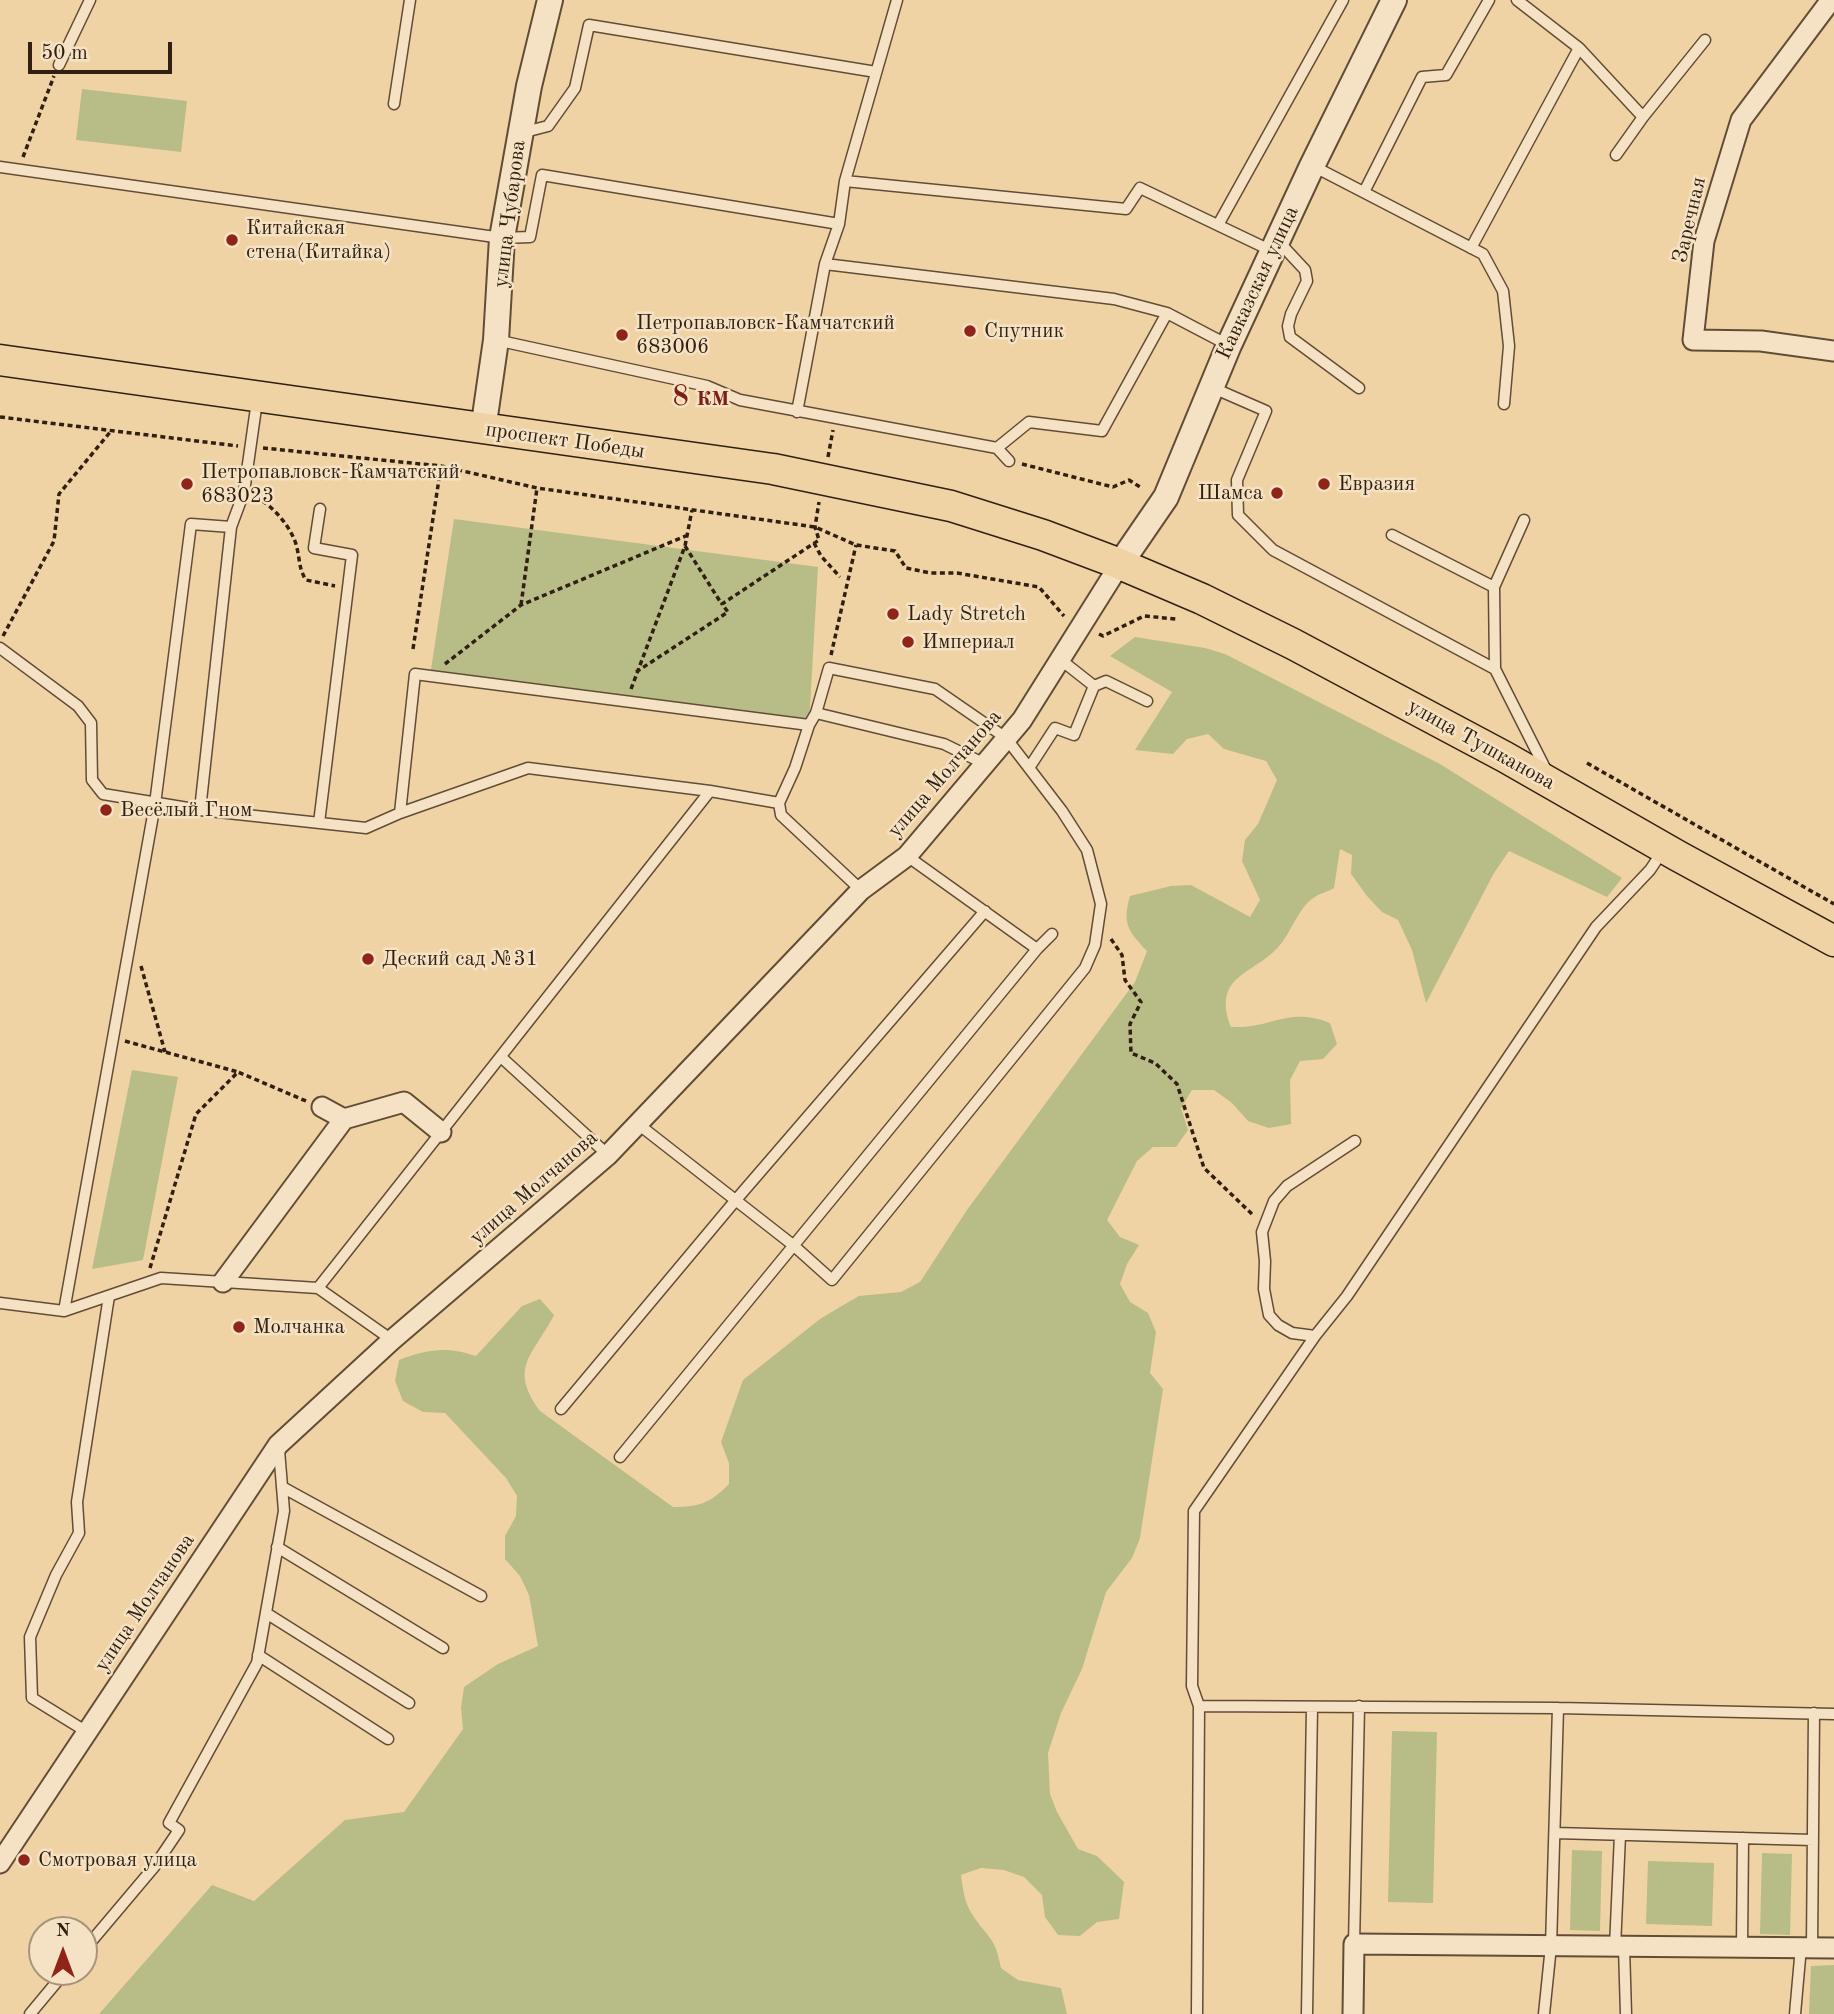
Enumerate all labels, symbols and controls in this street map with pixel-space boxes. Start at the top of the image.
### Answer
scale bar [32,28,175,72]
text: 50 m [41,43,88,64]
street label: улица Чубарова [488,139,532,289]
street label: Заречная [1668,175,1712,265]
street label: Кавказская улица [1211,202,1305,364]
place label: Китайская стена(Китайка) [246,215,391,265]
marker: Китайская стена(Китайка) [224,232,240,248]
place label: Петропавловск-Камчатский 683006 [636,310,895,360]
place label: Спутник [984,318,1064,344]
marker: Спутник [962,323,978,339]
marker: Петропавловск-Камчатский 683006 [614,327,630,343]
district label: 8 км [673,381,729,415]
street label: проспект Победы [484,417,646,465]
place label: Петропавловск-Камчатский 683023 [201,459,460,509]
place label: Евразия [1338,471,1415,497]
marker: Петропавловск-Камчатский 683023 [179,476,195,492]
marker: Евразия [1316,476,1332,492]
place label: Шамса [1198,480,1263,506]
marker: Шамса [1269,485,1285,501]
place label: Lady Stretch [907,601,1026,627]
marker: Lady Stretch [885,606,901,622]
place label: Империал [922,629,1015,655]
marker: Империал [900,634,916,650]
street label: улица Тушканова [1403,694,1559,796]
street label: улица Молчанова [883,705,1007,843]
place label: Весёлый Гном [120,797,252,823]
marker: Весёлый Гном [98,802,114,818]
place label: Деский сад №31 [382,946,538,972]
marker: Деский сад №31 [360,951,376,967]
street label: улица Молчанова [465,1126,603,1250]
place label: Молчанка [253,1314,345,1340]
marker: Молчанка [231,1319,247,1335]
street label: улица Молчанова [89,1529,201,1677]
place label: Смотровая улица [38,1847,197,1873]
marker: Смотровая улица [16,1852,32,1868]
north arrow [28,1916,98,1986]
text: N [56,1922,70,1941]

